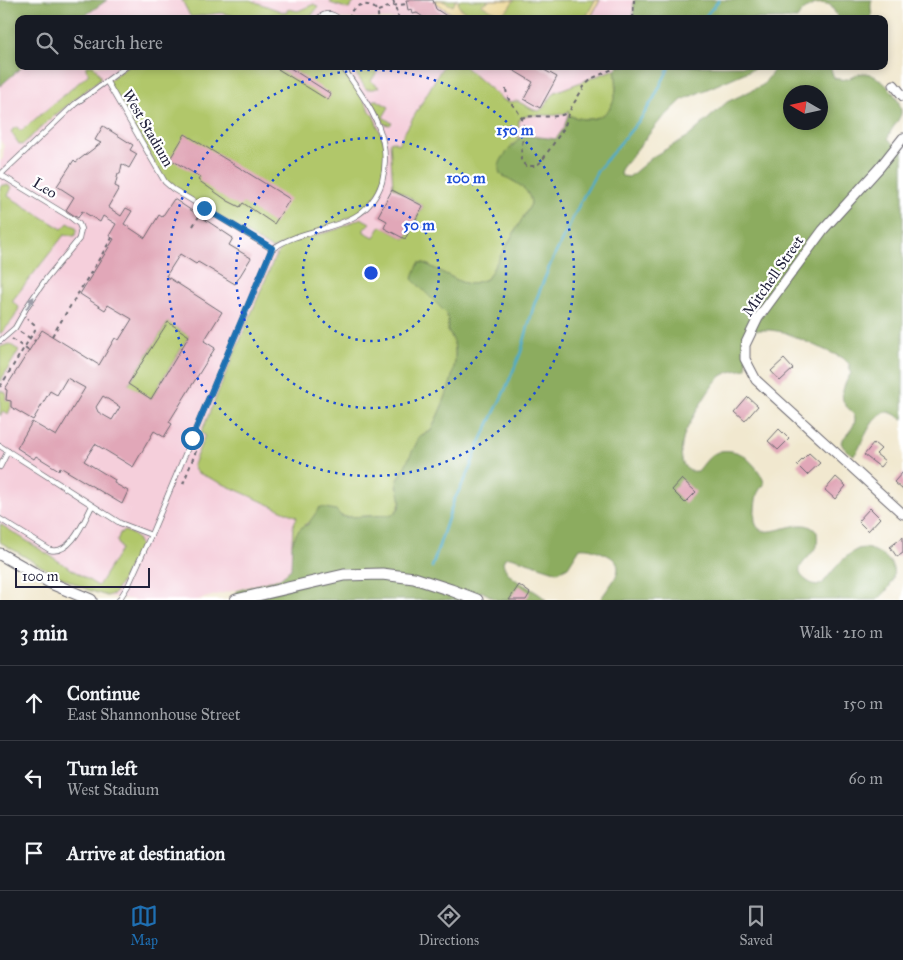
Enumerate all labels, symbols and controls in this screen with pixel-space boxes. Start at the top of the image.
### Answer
search box [15,15,888,70]
icon: search [33,29,61,57]
text: Search here [73,31,163,54]
north arrow [783,85,828,130]
street label: West Stadium [119,86,178,170]
text: 150 m [496,121,534,139]
text: 100 m [446,169,486,187]
street label: Leo [30,174,61,202]
route end [193,197,216,220]
text: 50 m [403,216,435,234]
street label: Mitchell Street [739,232,808,320]
centre of rings [362,264,380,282]
one-way arrow [25,297,34,310]
route start [181,427,204,450]
scale bar [15,565,150,588]
text: 100 m [22,568,59,585]
text: 3 min [20,620,68,646]
text: Walk · 210 m [799,623,883,642]
text: Continue [67,682,140,705]
icon: ahead [20,689,48,717]
text: 150 m [843,694,883,713]
text: East Shannonhouse Street [67,705,240,724]
text: Turn left [67,757,137,780]
icon: left [20,764,48,792]
text: 60 m [849,769,883,788]
text: West Stadium [67,780,159,799]
icon: arrive [20,839,48,867]
text: Arrive at destination [67,842,225,865]
tab: Map [130,902,158,949]
tab: Directions [419,902,479,949]
tab: Saved [740,902,773,949]

